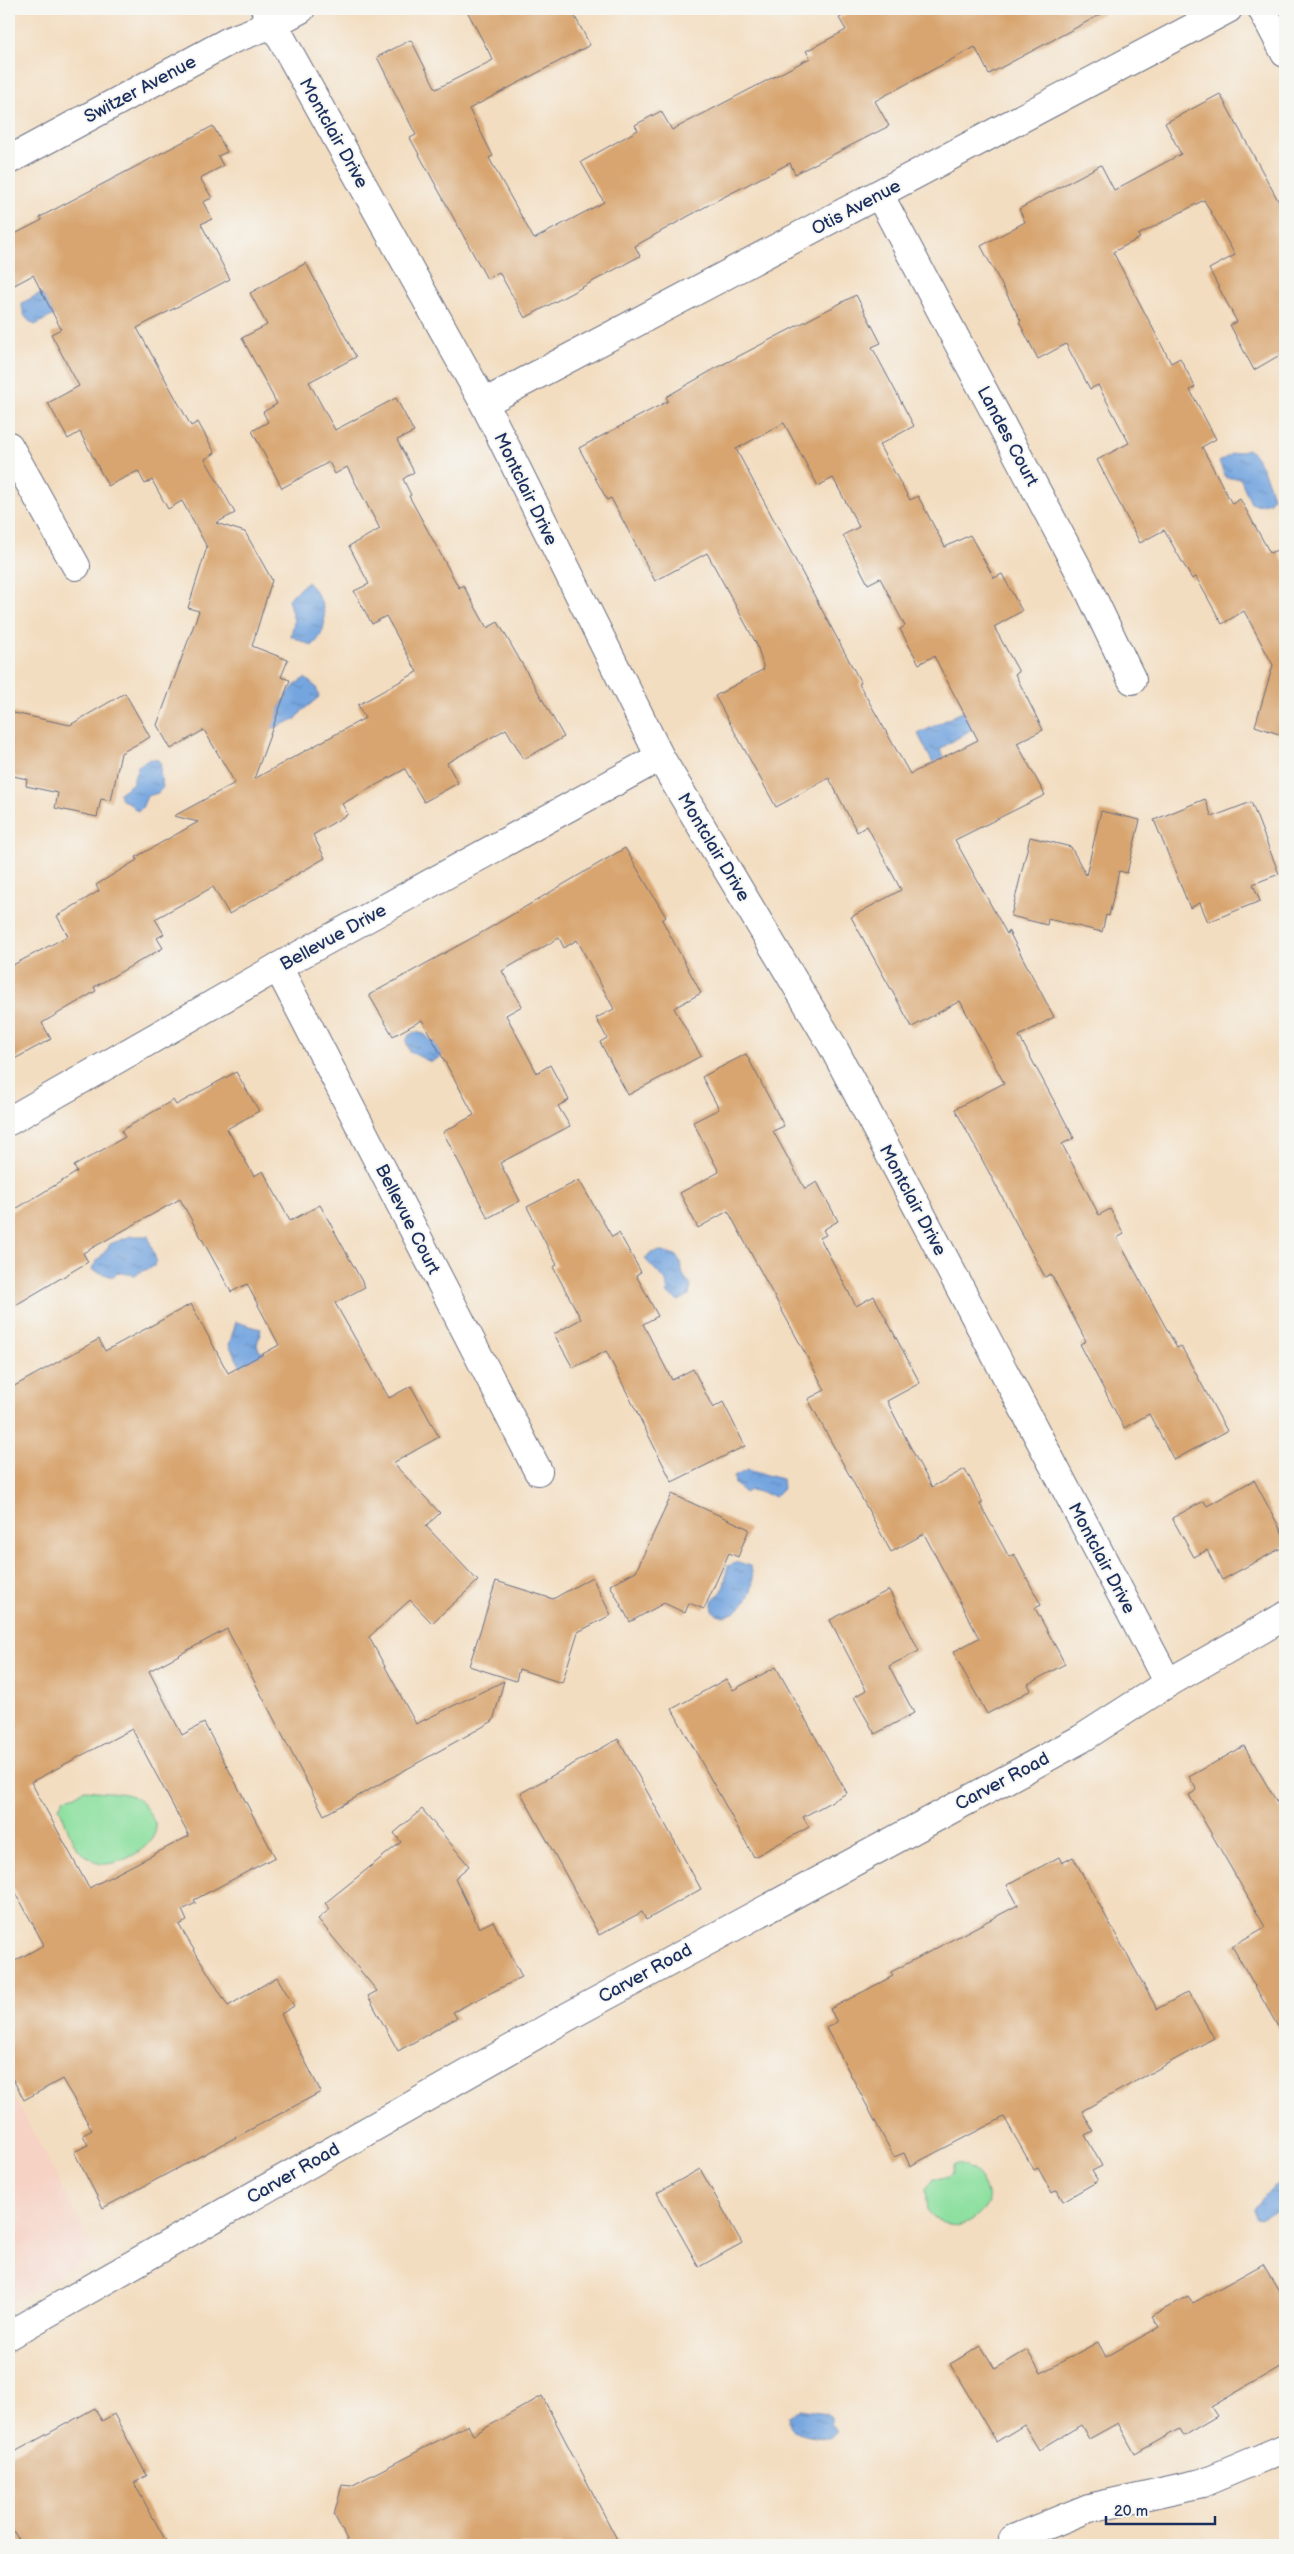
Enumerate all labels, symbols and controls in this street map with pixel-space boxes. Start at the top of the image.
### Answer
street label: Switzer Avenue [81,51,200,128]
street label: Montclair Drive [295,75,373,192]
street label: Otis Avenue [808,175,905,240]
street label: Landes Court [972,383,1043,490]
street label: Montclair Drive [489,430,562,549]
street label: Montclair Drive [673,789,754,905]
street label: Bellevue Drive [277,899,390,975]
street label: Montclair Drive [875,1141,951,1260]
street label: Bellevue Court [371,1161,445,1278]
street label: Montclair Drive [1064,1499,1140,1618]
street label: Carver Road [952,1748,1053,1815]
street label: Carver Road [595,1939,696,2008]
street label: Carver Road [243,2138,343,2208]
scale bar [1106,2494,1215,2526]
text: 20 m [1114,2502,1148,2521]

